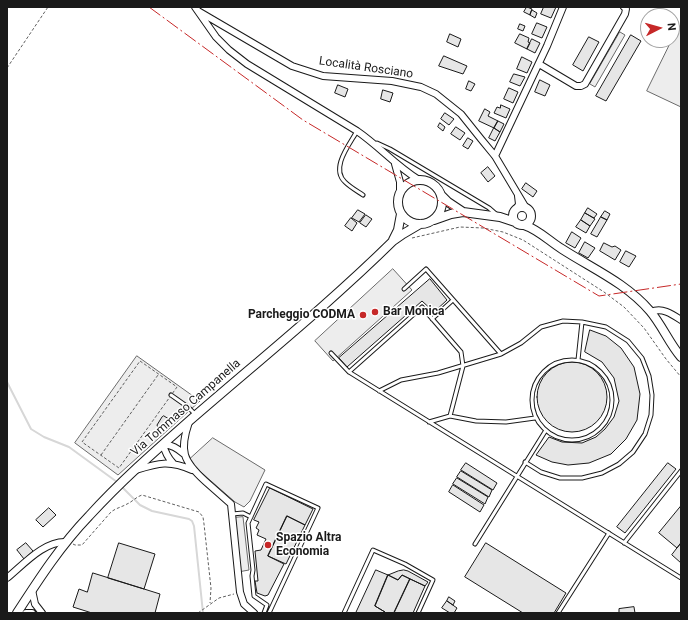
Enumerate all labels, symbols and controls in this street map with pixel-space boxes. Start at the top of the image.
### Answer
north arrow [640,8,680,48]
text: N [665,22,678,31]
street label: Località Rosciano [318,54,414,82]
place label: Bar Monica [383,305,444,319]
marker: Bar Monica [370,307,380,317]
place label: Parcheggio CODMA [248,308,355,322]
marker: Parcheggio CODMA [358,310,368,320]
street label: Via Tommaso Campanella [128,356,244,460]
place label: Spazio Altra Economia [276,531,342,559]
marker: Spazio Altra Economia [263,540,273,550]

